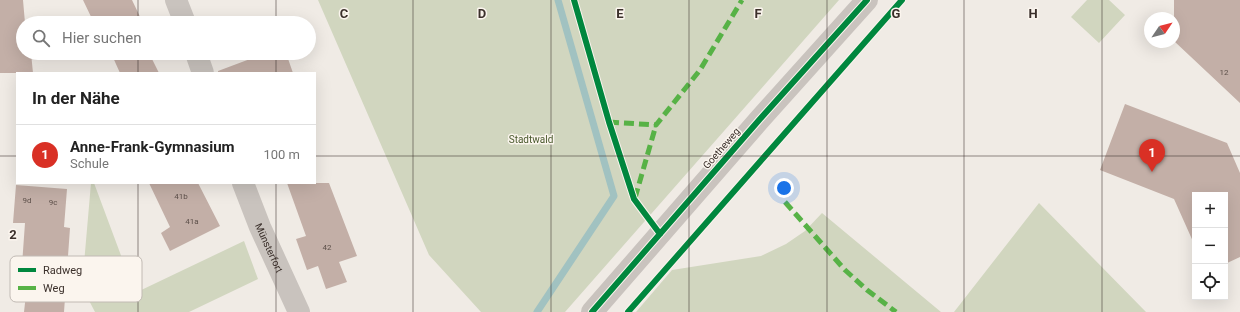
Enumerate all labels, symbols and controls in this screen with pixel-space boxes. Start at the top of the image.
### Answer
text: C [340,6,349,21]
text: D [478,6,486,21]
text: E [616,6,624,21]
text: F [754,6,762,21]
text: G [892,6,901,21]
text: H [1028,6,1038,21]
north arrow [1144,12,1180,48]
search box [16,16,316,60]
icon: search [30,27,52,49]
text: Hier suchen [62,29,141,47]
house number: 12 [1220,68,1229,77]
text: In der Nähe [32,88,120,108]
street label: Goetheweg [701,126,742,171]
park label: Stadtwald [509,134,553,145]
text: Anne-Frank-Gymnasium [70,138,235,156]
pin: 1 [1139,139,1165,172]
text: 1 [41,147,49,162]
text: 100 m [263,147,300,162]
text: Schule [70,156,109,171]
your location [774,178,794,198]
house number: 41b [174,192,188,201]
map controls [1192,192,1228,300]
button: + [1192,192,1228,228]
house number: 9d [22,196,32,205]
house number: 9c [49,198,57,207]
house number: 41a [185,217,199,226]
street label: Münsterfort [253,222,285,274]
text: 2 [9,227,17,242]
button: − [1192,228,1228,264]
house number: 42 [323,243,332,252]
legend [10,256,142,302]
text: Radweg [43,264,82,277]
button: locate [1192,264,1228,300]
text: Weg [43,282,65,295]

